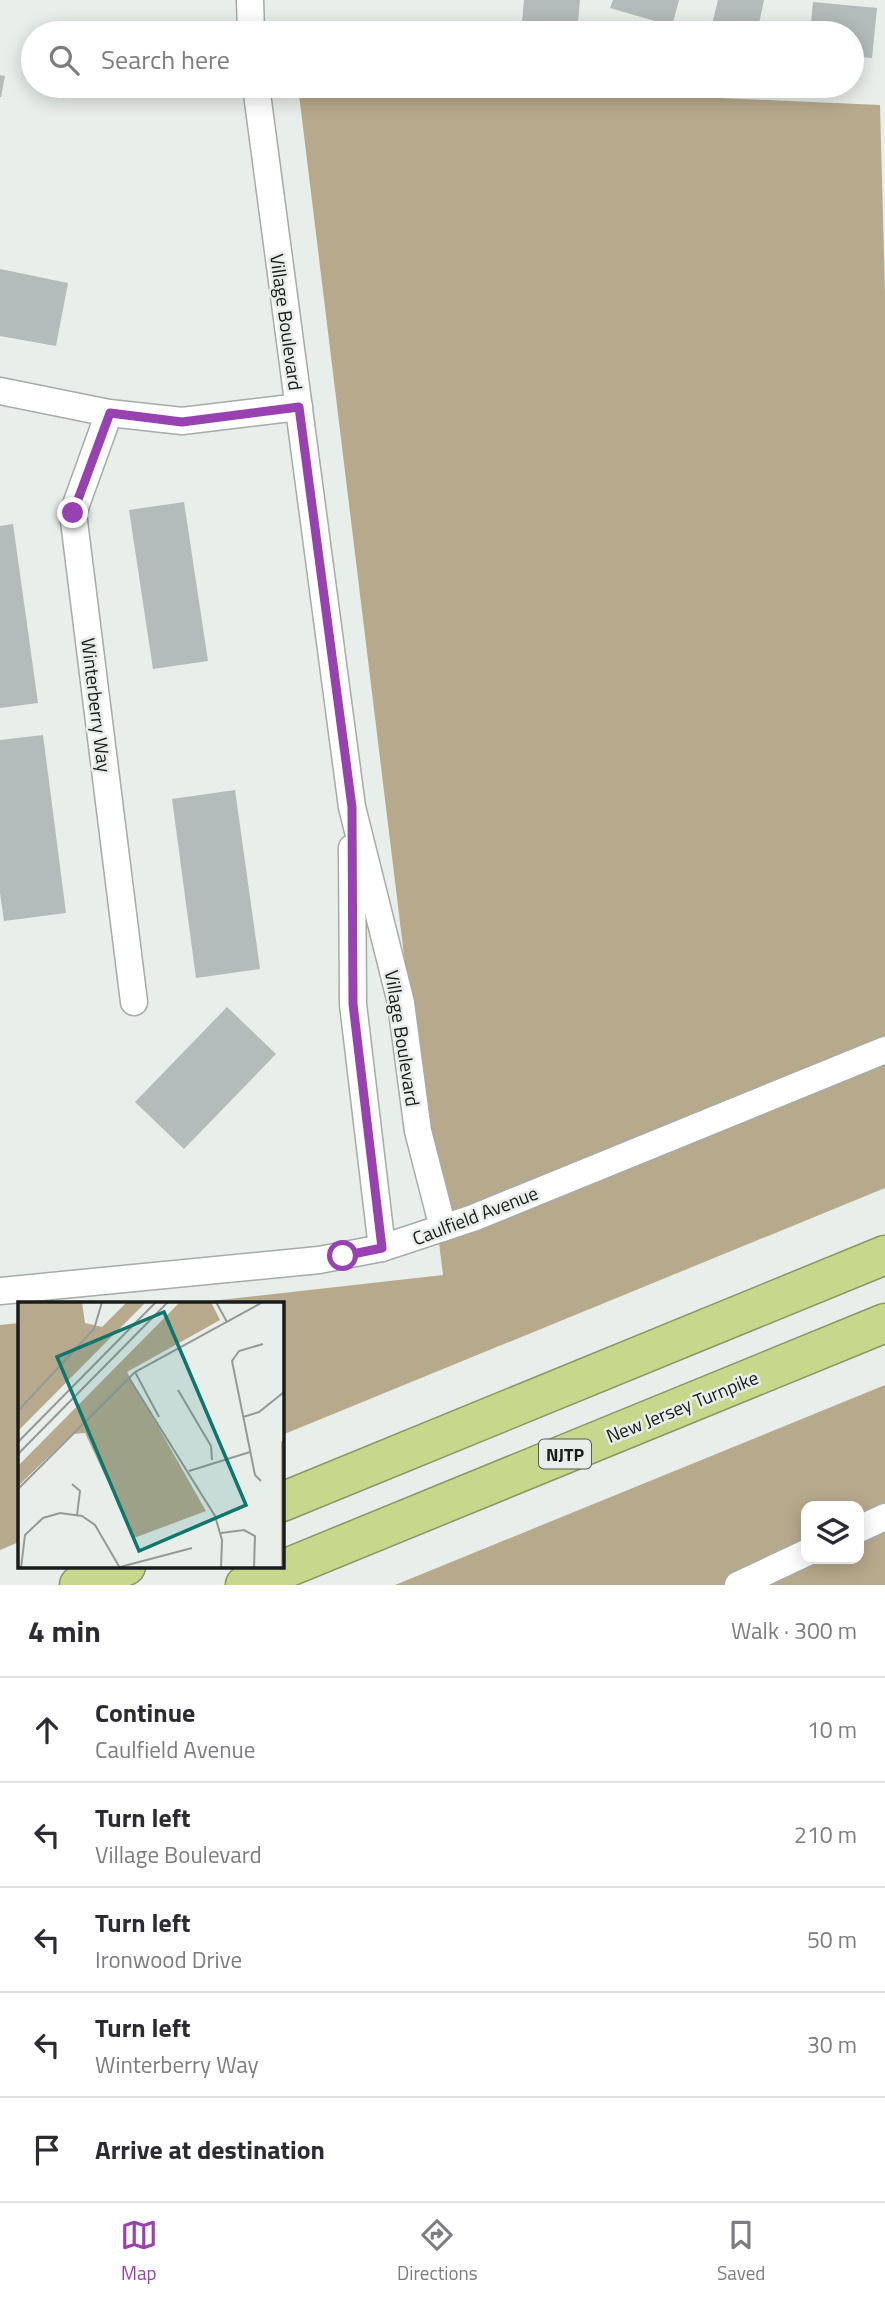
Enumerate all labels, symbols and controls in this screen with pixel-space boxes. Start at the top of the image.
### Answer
search box [21,21,864,98]
text: Search here [101,40,230,79]
icon: search [45,41,83,79]
street label: Village Boulevard [263,252,311,392]
route end [57,497,88,528]
street label: Winterberry Way [74,636,120,774]
street label: Village Boulevard [378,968,428,1108]
street label: Caulfield Avenue [408,1178,542,1252]
route start [327,1240,358,1271]
inset map [18,1302,284,1568]
street label: New Jersey Turnpike [602,1362,762,1450]
road number: NJTP [539,1440,591,1469]
map controls [801,1501,864,1564]
button: layers [801,1501,864,1564]
text: 4 min [28,1608,101,1654]
text: Walk · 300 m [731,1613,857,1648]
text: Continue [95,1693,195,1732]
icon: ahead [28,1711,66,1749]
text: 10 m [807,1712,857,1747]
text: Caulfield Avenue [95,1732,255,1767]
text: Turn left [95,1798,190,1837]
icon: left [28,1816,66,1854]
text: 210 m [794,1817,857,1852]
text: Village Boulevard [95,1837,262,1872]
text: Turn left [95,1903,190,1942]
icon: left [28,1921,66,1959]
text: 50 m [807,1922,857,1957]
text: Ironwood Drive [95,1942,242,1977]
text: Turn left [95,2008,190,2047]
icon: left [28,2026,66,2064]
text: 30 m [807,2027,857,2062]
text: Winterberry Way [95,2047,259,2082]
text: Arrive at destination [95,2130,325,2169]
icon: arrive [28,2131,66,2169]
tab: Map [120,2216,158,2287]
tab: Directions [397,2216,478,2287]
tab: Saved [717,2216,765,2287]

